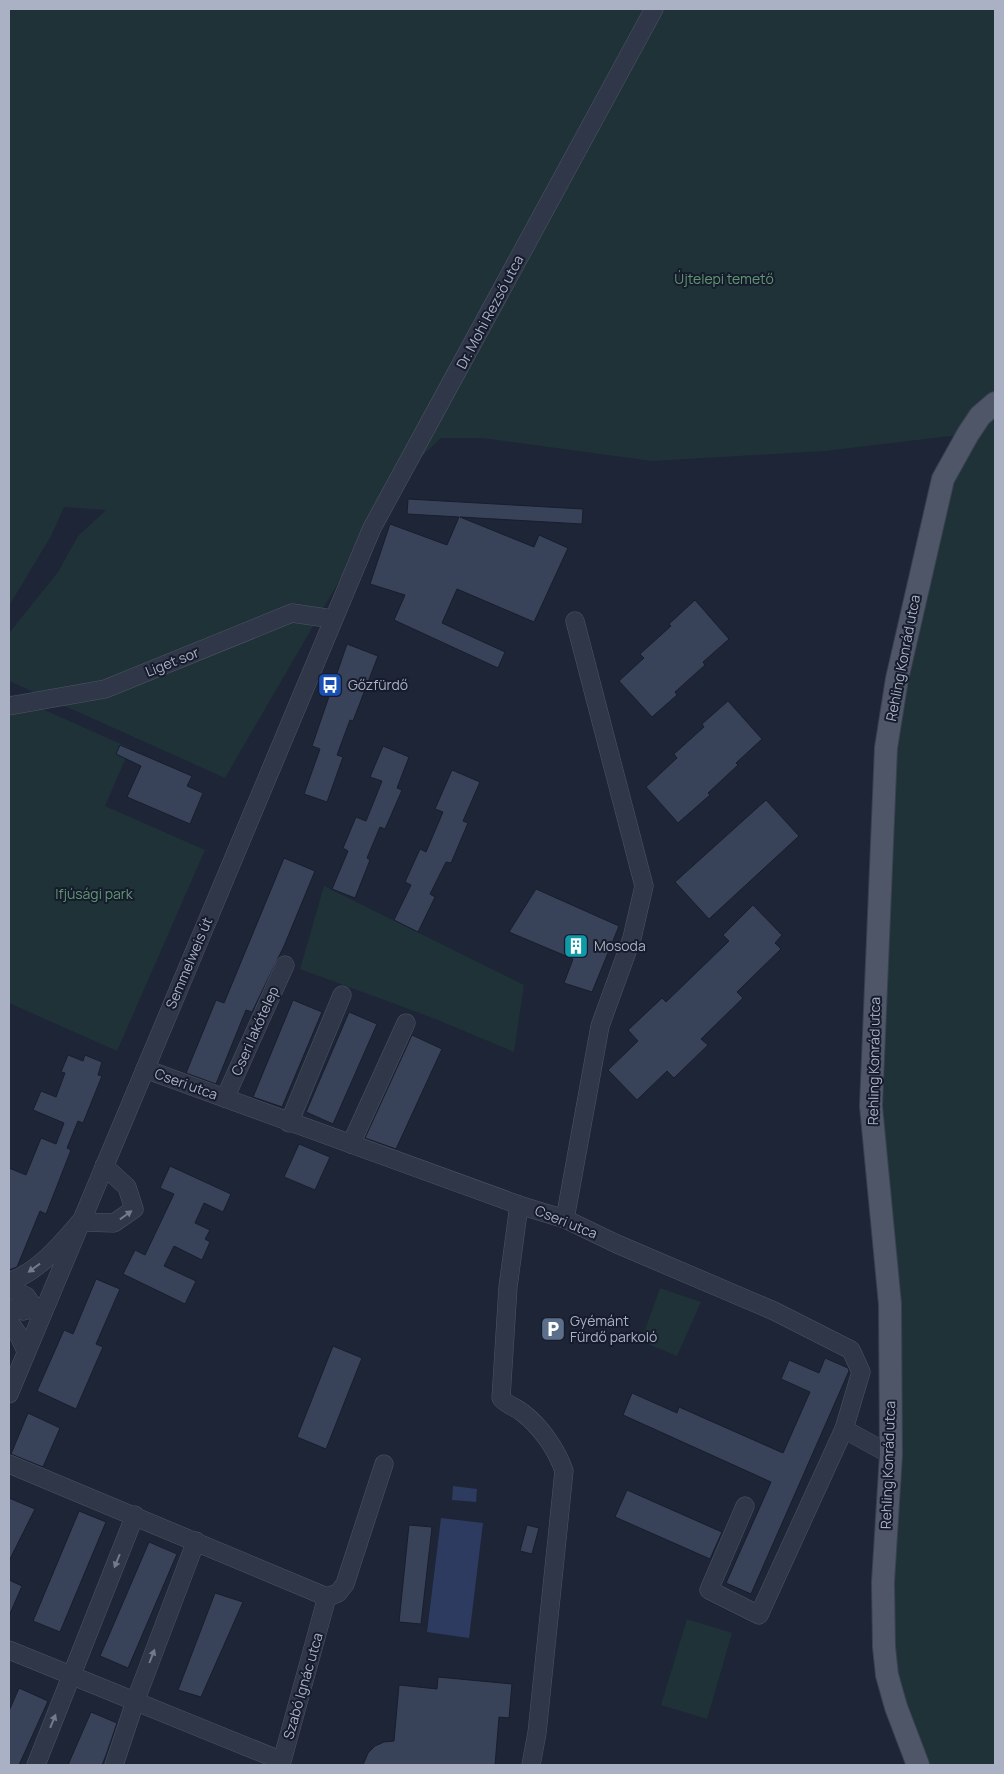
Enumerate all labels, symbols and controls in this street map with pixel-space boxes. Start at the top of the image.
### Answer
street label: Dr. Mohi Rezső utca [452,252,528,372]
park label: Újtelepi temető [674,269,774,288]
street label: Rehling Konrád utca [881,593,924,723]
street label: Liget sor [142,642,201,681]
bus stop icon: Gőzfürdő [317,672,343,698]
place label: Gőzfürdő [348,675,408,694]
park label: Ifjúsági park [55,884,134,903]
street label: Semmelweis út [161,914,217,1012]
building icon: Mosoda [563,933,589,959]
place label: Mosoda [594,936,646,955]
street label: Cseri lakótelep [226,983,283,1078]
street label: Rehling Konrád utca [863,997,884,1125]
street label: Cseri utca [152,1063,220,1104]
street label: Cseri utca [532,1200,600,1243]
one-way arrow [119,1210,133,1220]
one-way arrow [28,1263,41,1274]
place label: Gyémánt Fürdő parkoló [570,1311,657,1346]
parking icon: Gyémánt Fürdő parkoló [540,1316,566,1342]
street label: Rehling Konrád utca [876,1401,899,1529]
one-way arrow [113,1553,120,1568]
street label: Szabó Ignác utca [278,1630,327,1741]
one-way arrow [148,1648,156,1663]
one-way arrow [50,1714,58,1728]

